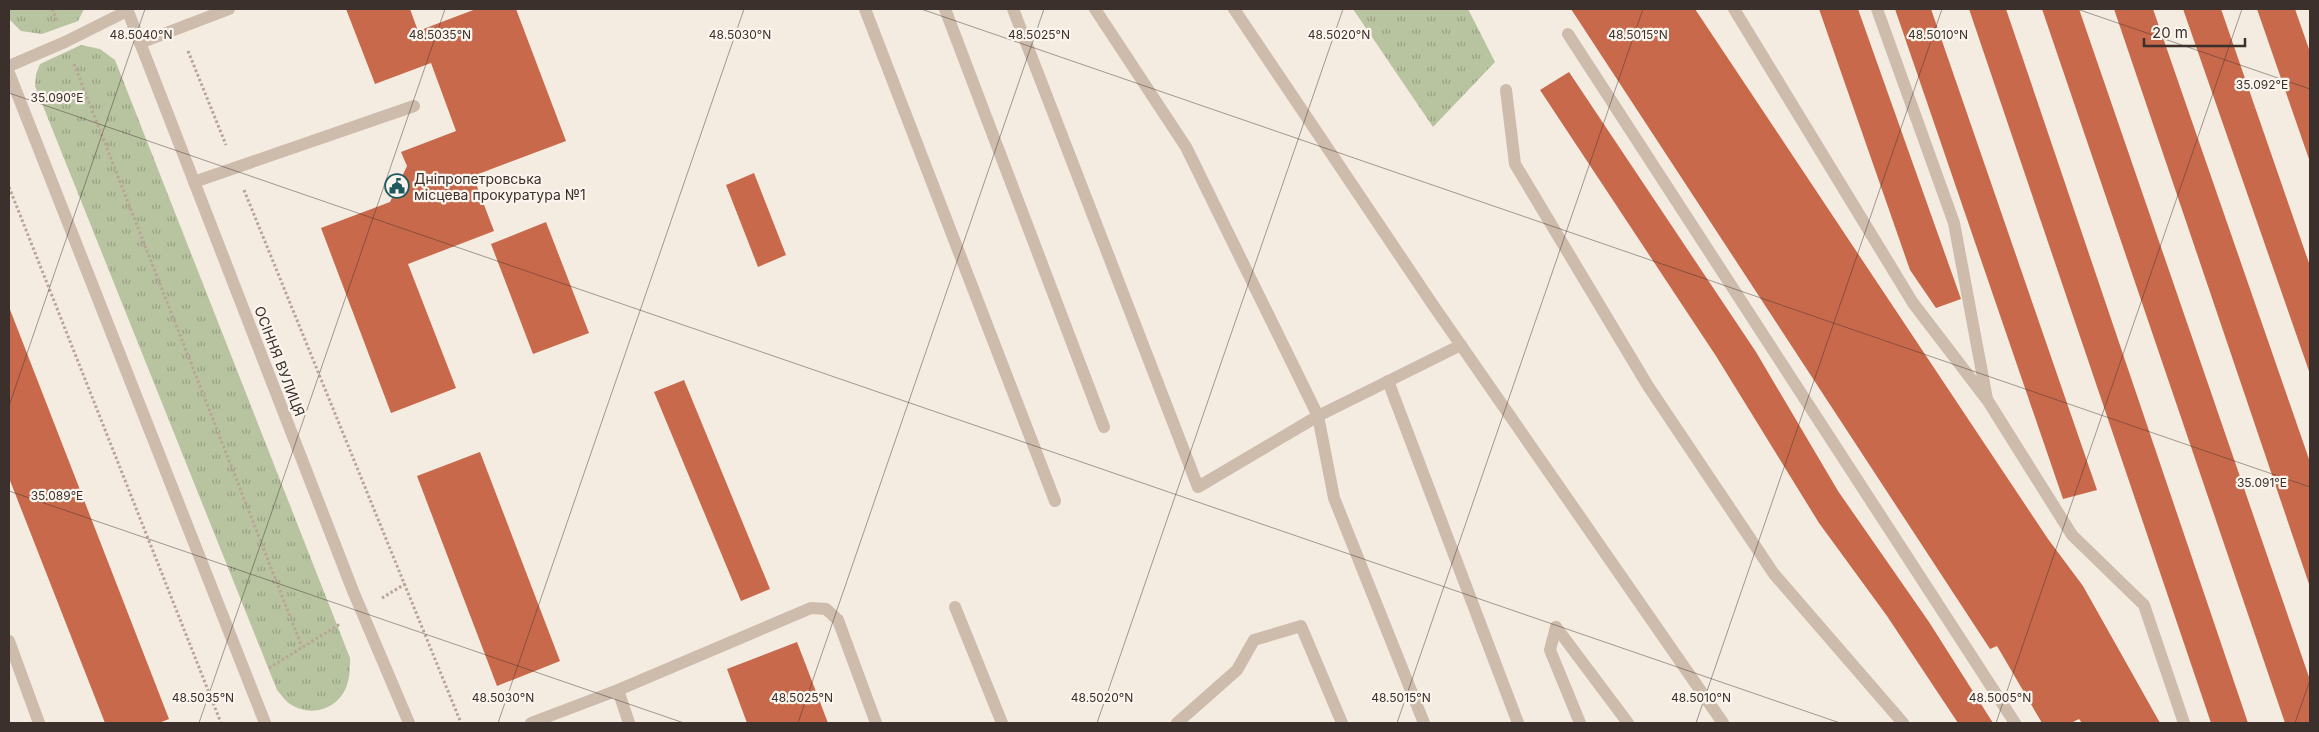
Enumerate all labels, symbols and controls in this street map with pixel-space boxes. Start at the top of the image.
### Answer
scale bar [2144,15,2245,47]
text: 20 m [2152,23,2188,42]
text: 48.5040°N [110,27,172,42]
text: 48.5035°N [409,27,471,42]
text: 48.5030°N [709,27,771,42]
text: 48.5025°N [1008,27,1070,42]
text: 48.5020°N [1308,27,1370,42]
text: 48.5015°N [1608,27,1668,42]
text: 48.5010°N [1908,27,1968,42]
text: 35.092°E [2236,77,2288,92]
text: 35.090°E [31,90,83,105]
place label: Дніпропетровська місцева прокуратура №1 [414,170,586,203]
public building icon: Дніпропетровська місцева прокуратура №1 [384,173,410,199]
street label: ОСІННЯ ВУЛИЦЯ [251,304,309,418]
text: 35.091°E [2237,475,2287,490]
text: 35.089°E [31,488,83,503]
text: 48.5035°N [172,690,234,705]
text: 48.5030°N [472,690,534,705]
text: 48.5025°N [771,690,833,705]
text: 48.5020°N [1071,690,1133,705]
text: 48.5015°N [1371,690,1431,705]
text: 48.5010°N [1671,690,1731,705]
text: 48.5005°N [1969,690,2031,705]

